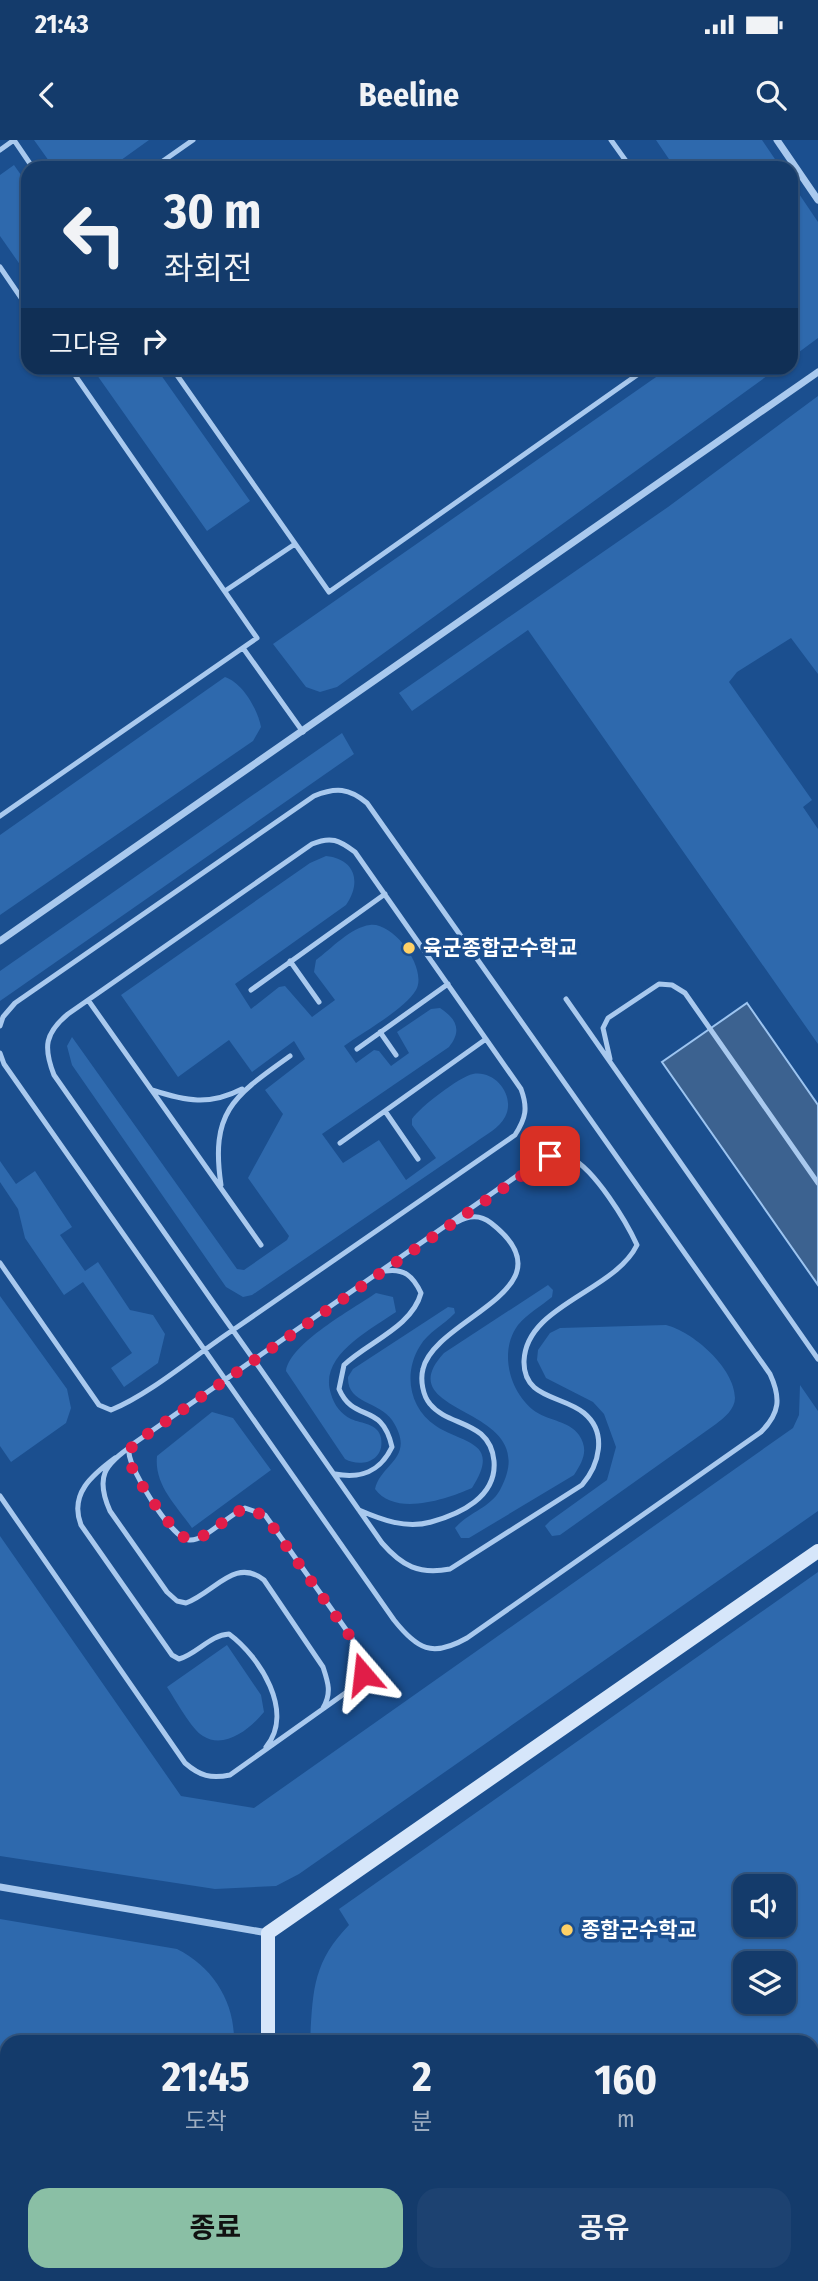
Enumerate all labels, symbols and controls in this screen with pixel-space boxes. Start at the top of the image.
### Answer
text: 21:43 [35,9,89,40]
icon: back [28,76,66,114]
text: Beeline [359,76,459,114]
icon: search [752,76,790,114]
text: 30 m [164,182,262,241]
icon: left [49,189,140,280]
text: 좌회전 [164,249,252,287]
icon: right [135,322,173,360]
text: 그다음 [49,329,121,360]
place label: 육군종합군수학교 [423,935,578,961]
marker: 육군종합군수학교 [401,940,417,956]
pin [520,1126,580,1186]
icon: arrive [531,1137,569,1175]
position arrow [326,1637,400,1711]
map controls [733,1874,796,2014]
button: sound [733,1874,796,1937]
place label: 종합군수학교 [581,1917,697,1943]
marker: 종합군수학교 [559,1922,575,1938]
button: layers [733,1951,796,2014]
text: 21:45 [162,2052,250,2102]
text: 2 [412,2052,432,2102]
text: 160 [594,2055,657,2105]
text: m [617,2105,635,2133]
text: 도착 [185,2107,227,2135]
text: 분 [411,2107,433,2135]
button: 종료 [28,2188,403,2268]
button: 공유 [417,2188,791,2268]

